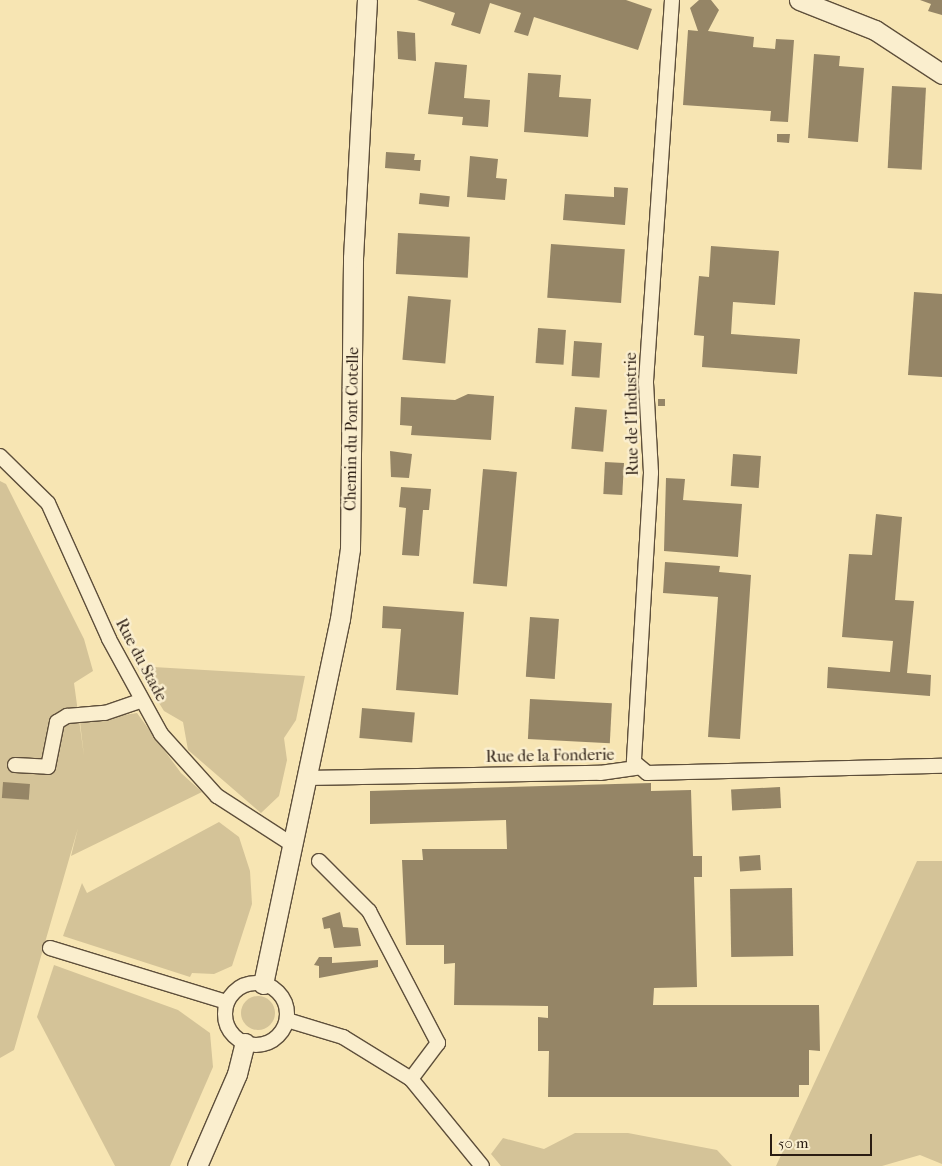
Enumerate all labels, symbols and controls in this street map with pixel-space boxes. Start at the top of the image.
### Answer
street label: Chemin du Pont Cotelle [341,347,363,511]
street label: Rue de l'Industrie [621,352,643,476]
street label: Rue du Stade [111,615,171,705]
street label: Rue de la Fonderie [485,745,615,767]
scale bar [772,1124,874,1156]
text: 50 m [778,1134,808,1152]

